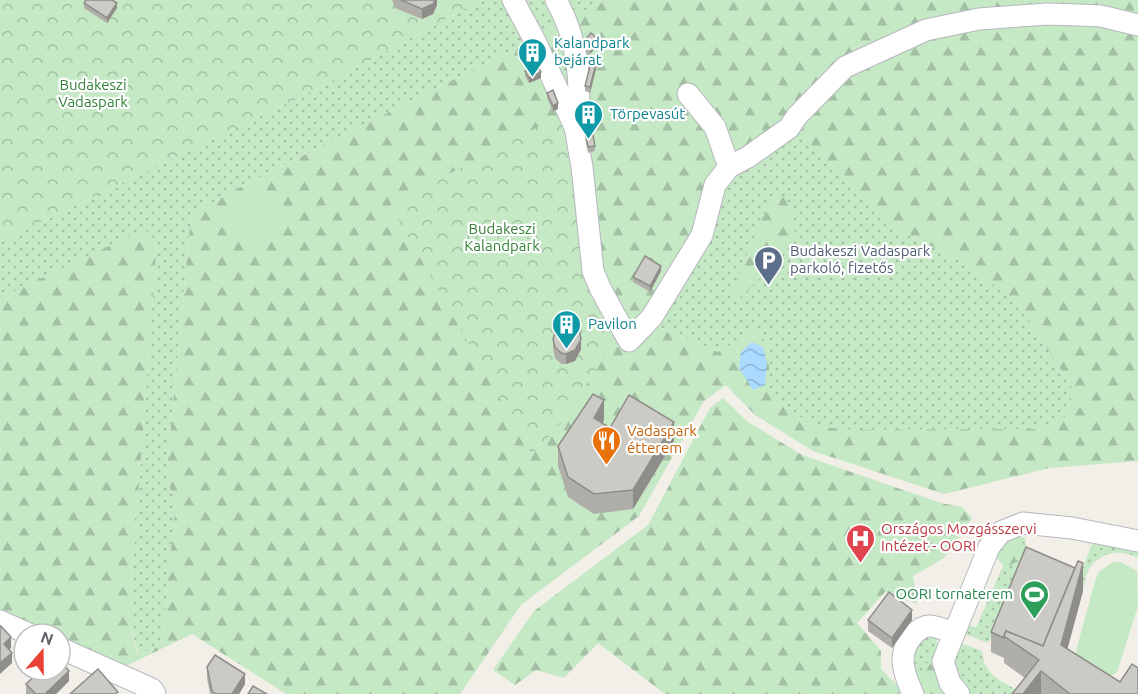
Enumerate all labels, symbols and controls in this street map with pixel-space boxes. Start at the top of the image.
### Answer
place label: Kalandpark bejárat [554,34,630,68]
building icon: Kalandpark bejárat [517,36,549,78]
park label: Budakeszi Vadaspark [58,76,128,110]
building icon: Törpevasút [573,98,605,140]
place label: Törpevasút [610,105,685,122]
park label: Budakeszi Kalandpark [464,220,540,254]
place label: Budakeszi Vadaspark parkoló, fizetős [790,242,931,276]
parking icon: Budakeszi Vadaspark parkoló, fizetős [753,244,785,286]
building icon: Pavilon [551,308,583,350]
place label: Pavilon [588,315,637,332]
place label: Vadaspark étterem [627,422,697,456]
restaurant icon: Vadaspark étterem [590,424,622,466]
place label: Országos Mozgásszervi Intézet - OORI [881,520,1037,554]
hospital icon: Országos Mozgásszervi Intézet - OORI [844,522,876,564]
sports icon: OORI tornaterem [1018,578,1050,620]
place label: OORI tornaterem [895,585,1013,602]
north arrow [12,622,72,682]
text: N [38,627,56,648]

